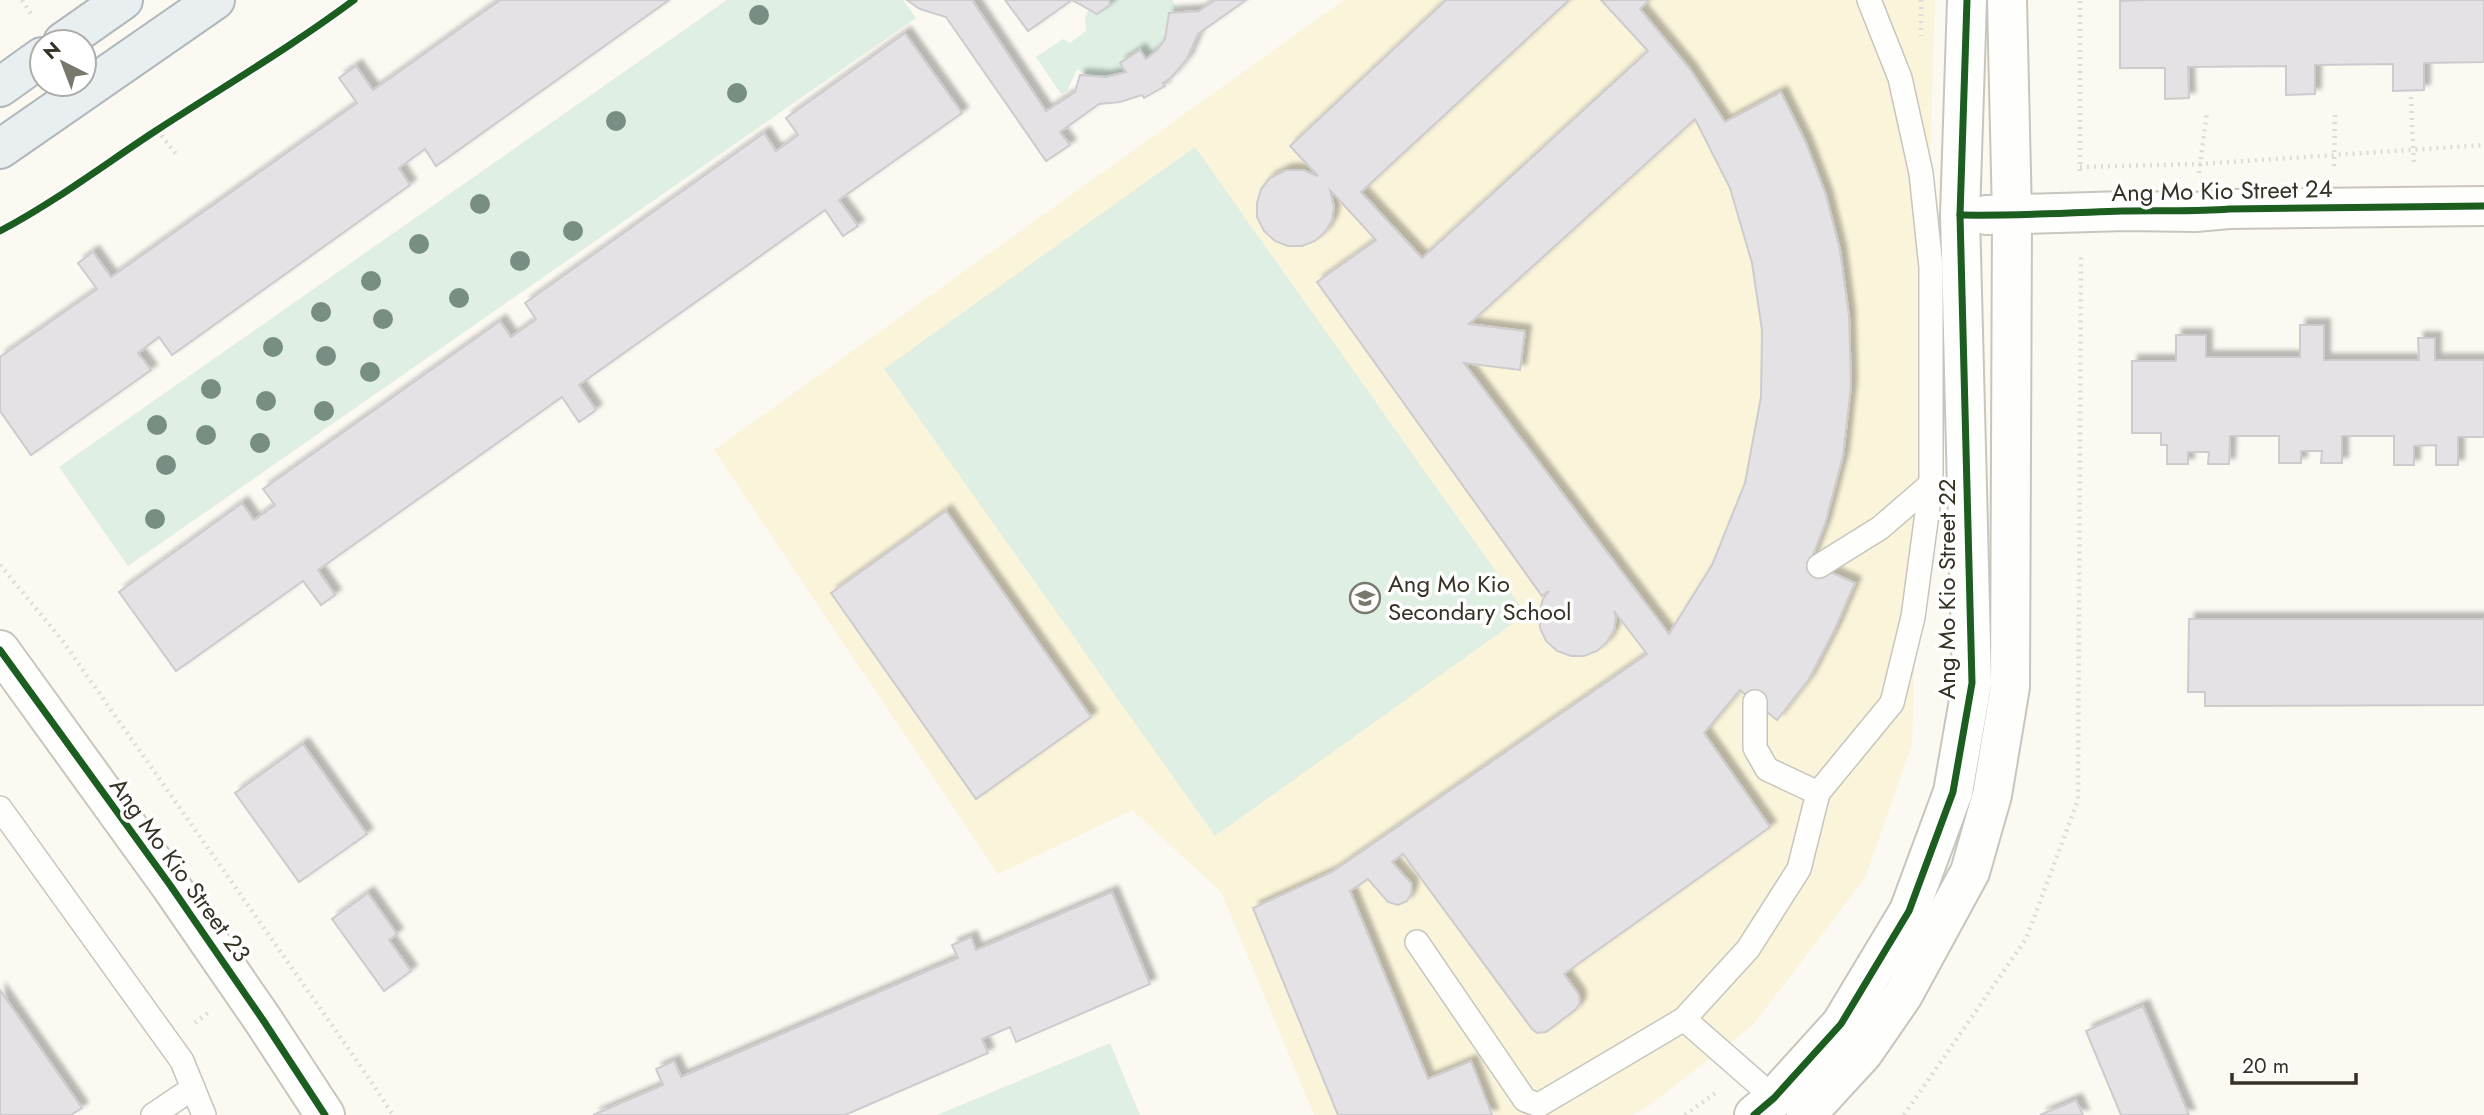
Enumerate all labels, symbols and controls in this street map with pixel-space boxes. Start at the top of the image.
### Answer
north arrow [28,28,98,98]
text: N [37,36,67,66]
street label: Ang Mo Kio Street 24 [2111,171,2333,210]
street label: Ang Mo Kio Street 22 [1929,479,1964,699]
place label: Ang Mo Kio Secondary School [1388,566,1572,629]
school or university icon: Ang Mo Kio Secondary School [1348,581,1382,615]
street label: Ang Mo Kio Street 23 [101,770,259,969]
scale bar [2232,1042,2356,1086]
text: 20 m [2242,1051,2289,1081]

